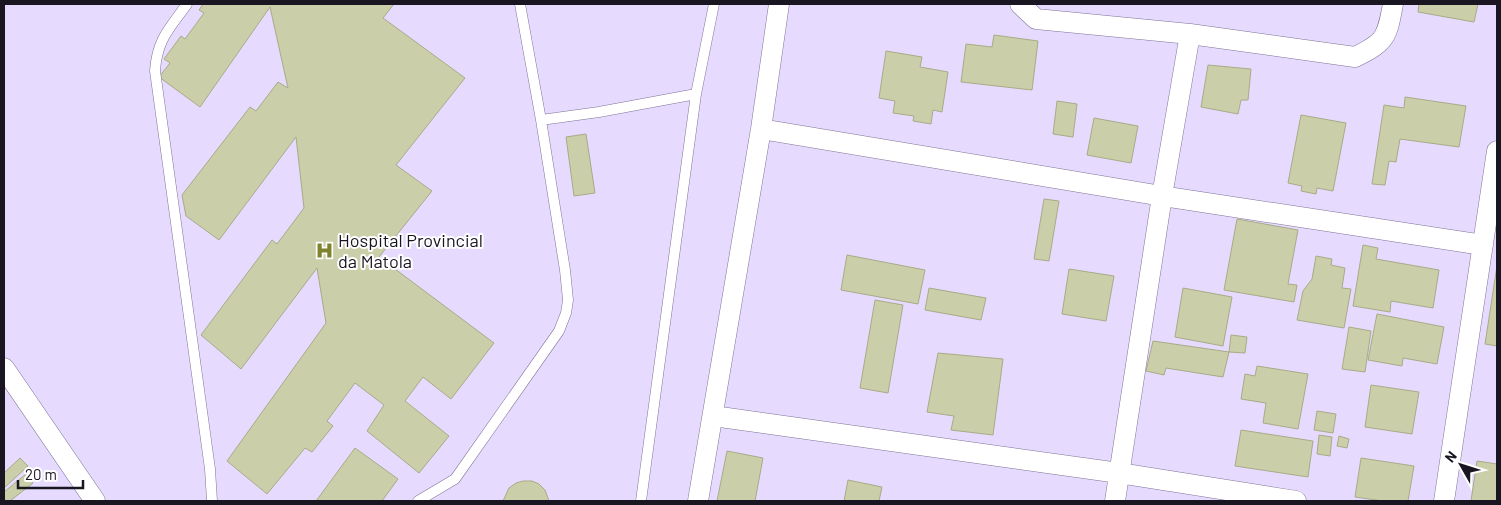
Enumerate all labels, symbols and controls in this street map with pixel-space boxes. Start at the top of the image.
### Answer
place label: Hospital Provincial da Matola [338,229,483,272]
hospital icon: Hospital Provincial da Matola [314,241,334,261]
north arrow [1436,440,1486,490]
text: N [1441,448,1460,465]
scale bar [18,458,82,490]
text: 20 m [25,465,57,483]

